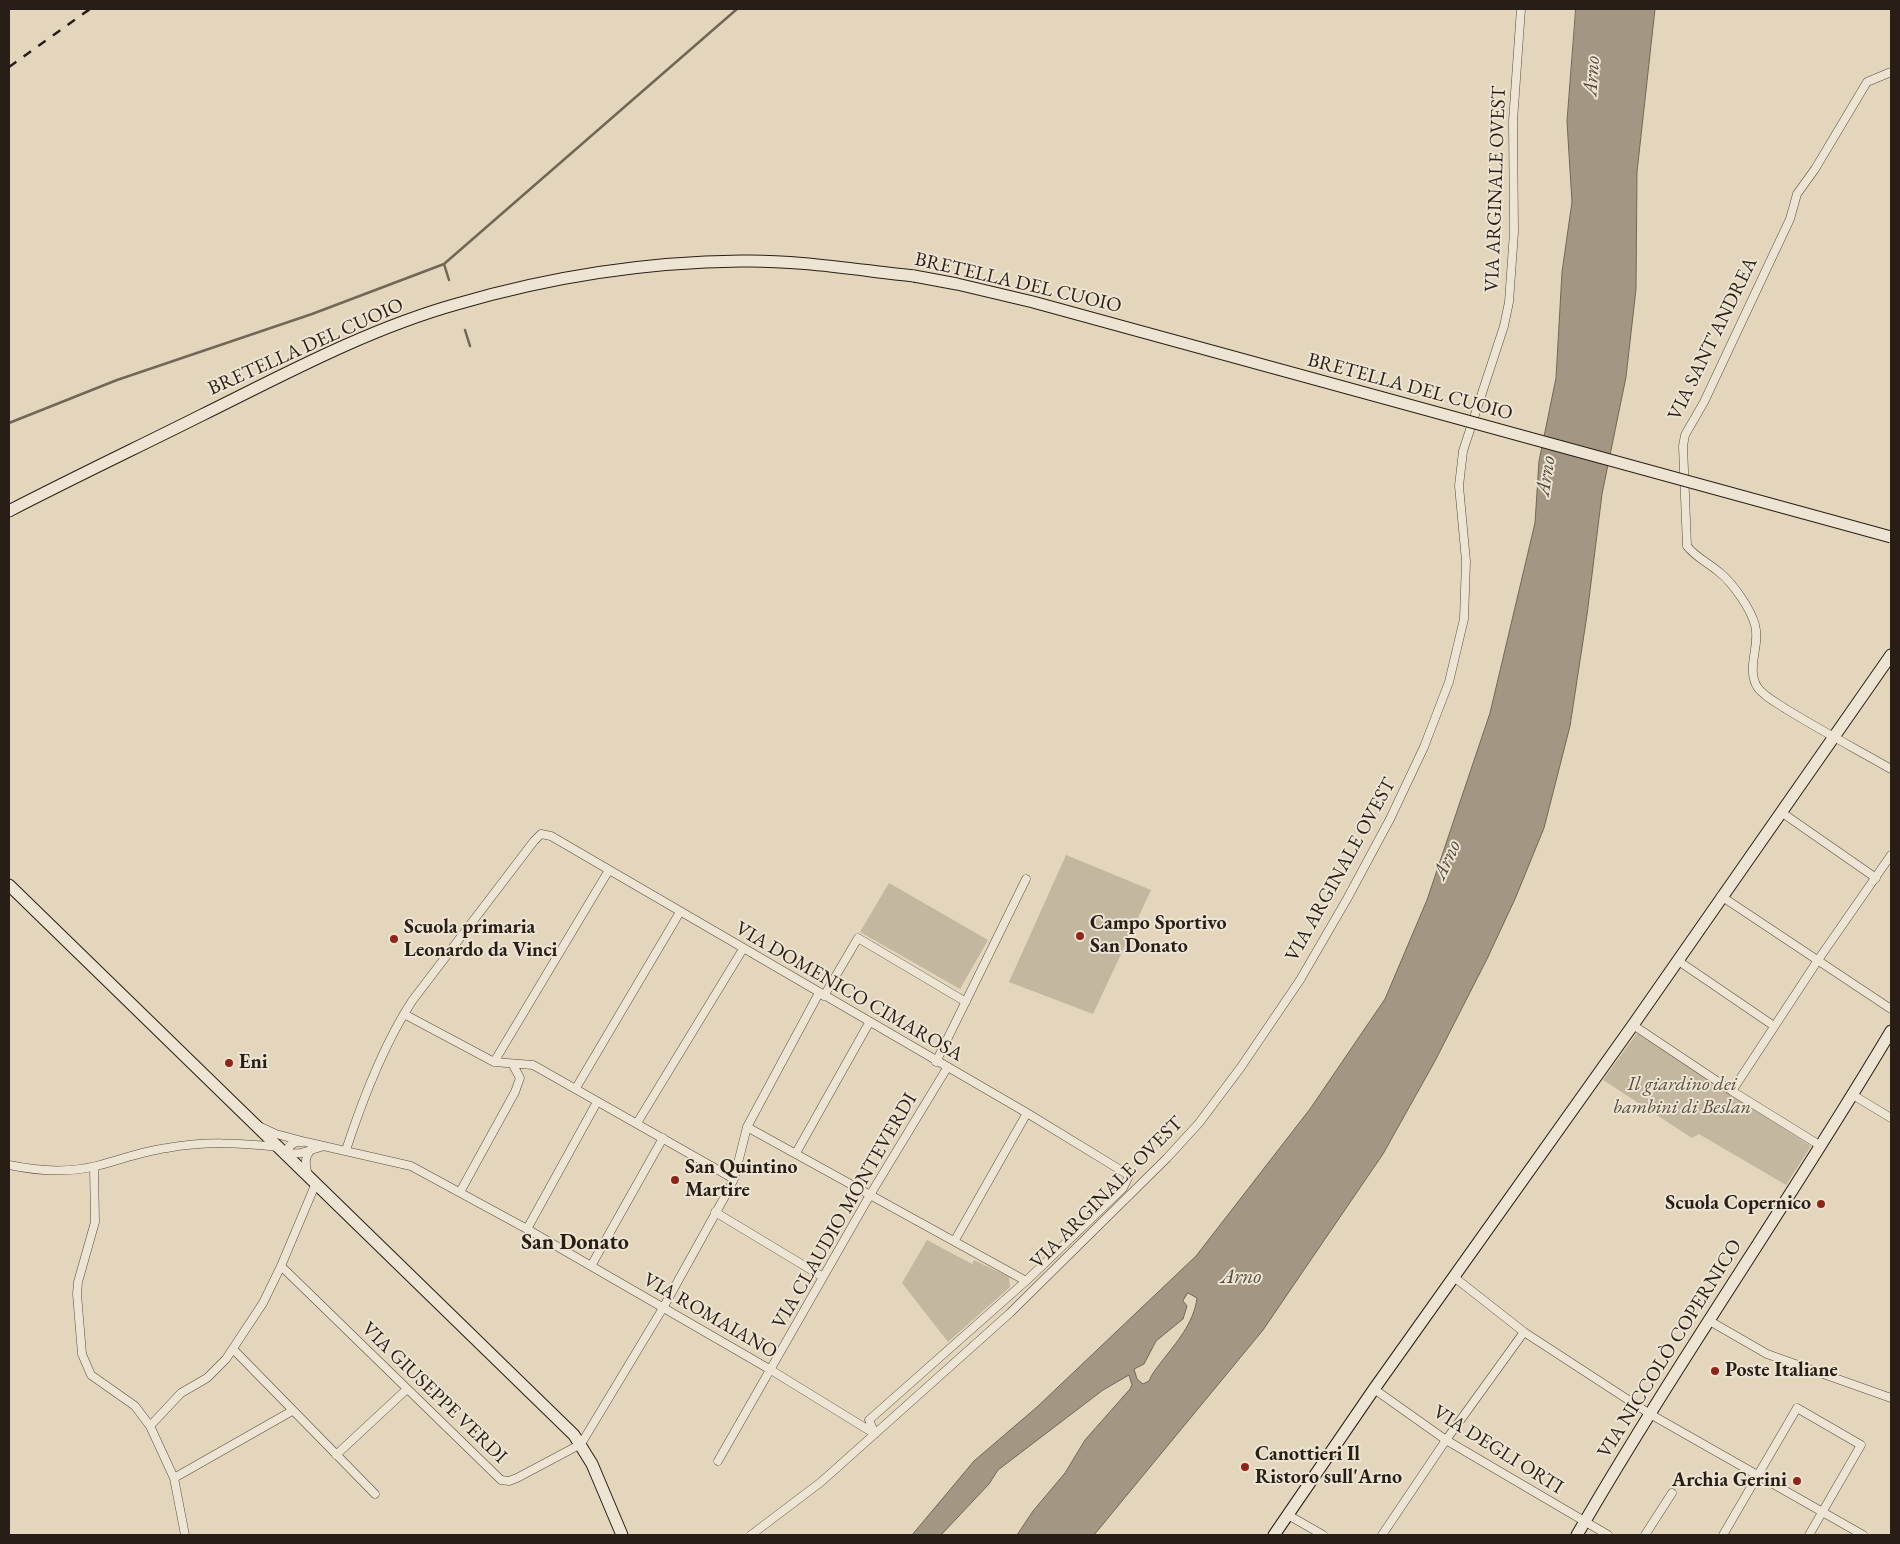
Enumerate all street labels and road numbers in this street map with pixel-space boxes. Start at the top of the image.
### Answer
street label: VIA ARGINALE OVEST [1480,86,1512,292]
street label: BRETELLA DEL CUOIO [912,248,1124,318]
street label: VIA SANT'ANDREA [1663,253,1763,425]
street label: BRETELLA DEL CUOIO [205,293,407,401]
street label: BRETELLA DEL CUOIO [1305,348,1515,426]
street label: VIA ARGINALE OVEST [1281,774,1401,966]
street label: VIA DOMENICO CIMAROSA [731,917,967,1067]
street label: VIA CLAUDIO MONTEVERDI [768,1089,922,1333]
street label: VIA ARGINALE OVEST [1026,1112,1188,1274]
street label: VIA NICCOLÒ COPERNICO [1593,1235,1747,1463]
street label: VIA ROMAIANO [639,1268,781,1364]
street label: VIA GIUSEPPE VERDI [356,1317,512,1469]
street label: VIA DEGLI ORTI [1428,1400,1568,1500]

